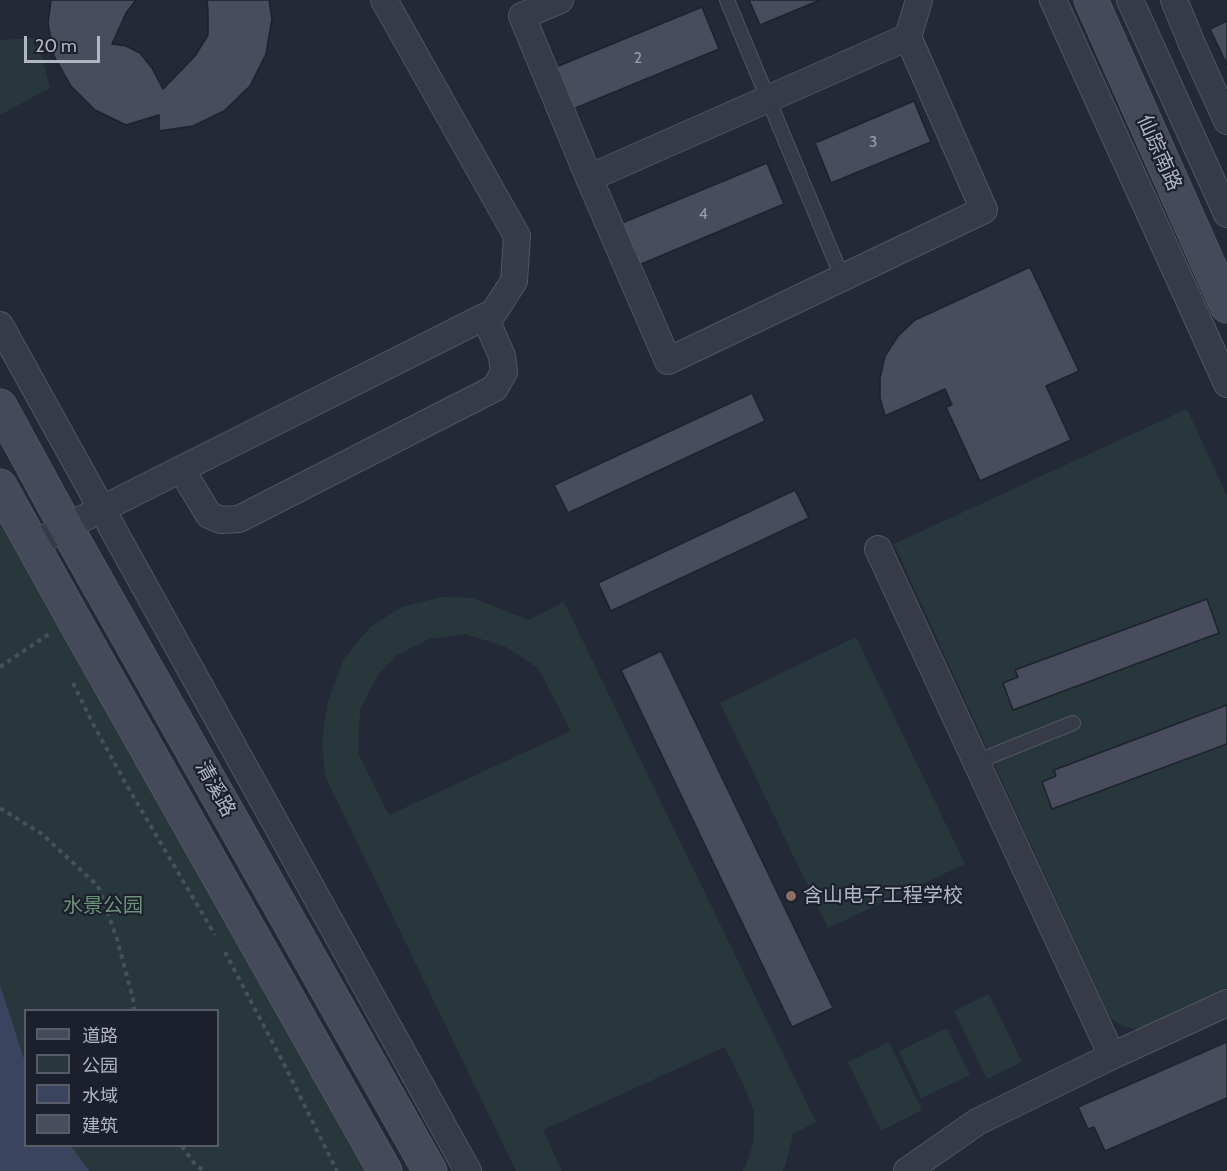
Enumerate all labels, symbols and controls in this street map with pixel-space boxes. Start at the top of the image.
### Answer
scale bar [27,24,104,62]
text: 20 m [35,35,77,57]
house number: 2 [634,48,642,68]
street label: 仙踪南路 [1132,112,1186,194]
house number: 3 [869,132,877,152]
house number: 4 [698,204,708,224]
street label: 清溪路 [190,757,240,821]
place label: 含山电子工程学校 [803,884,963,908]
marker: 含山电子工程学校 [784,889,798,903]
park label: 水景公园 [63,894,143,918]
legend [24,1009,219,1147]
text: 道路 [82,1025,118,1047]
text: 公园 [82,1055,118,1077]
text: 水域 [82,1085,118,1107]
text: 建筑 [82,1115,118,1137]

